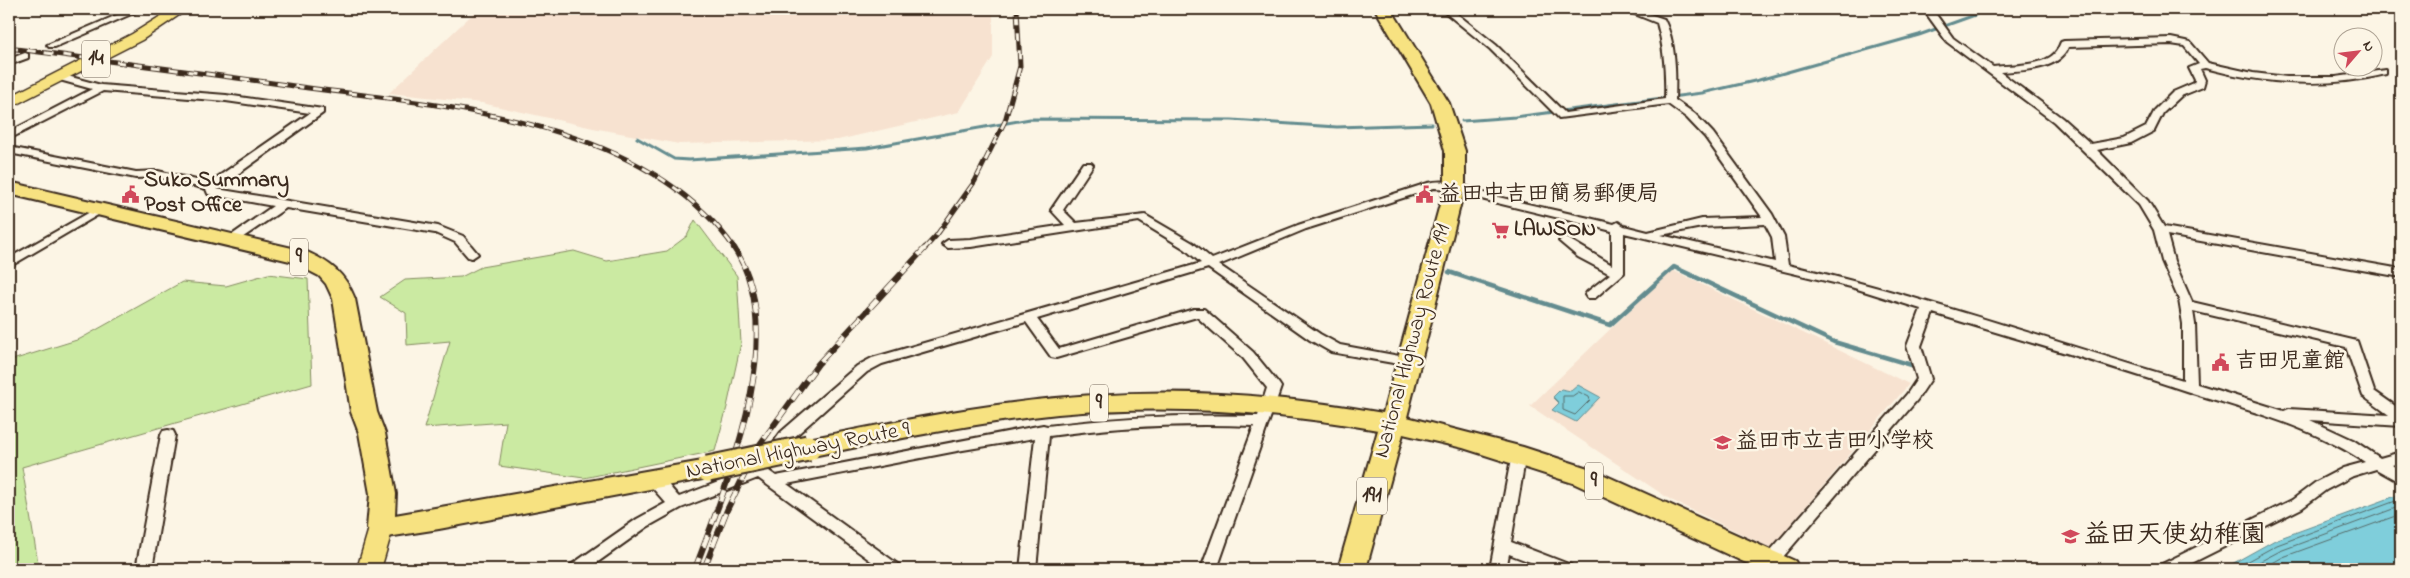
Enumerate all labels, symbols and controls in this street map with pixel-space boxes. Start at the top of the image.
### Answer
north arrow [2332,28,2382,78]
text: N [2357,37,2380,56]
road number: 14 [82,41,110,78]
place label: Suko Summary Post Office [144,165,289,222]
place label: 益田中吉田簡易郵便局 [1439,179,1659,211]
public building icon: Suko Summary Post Office [120,184,140,204]
public building icon: 益田中吉田簡易郵便局 [1415,185,1435,205]
place label: LAWSON [1514,214,1596,246]
street label: National Highway Route 191 [1366,220,1461,462]
supermarket icon: LAWSON [1490,220,1510,240]
road number: 9 [290,238,308,276]
place label: 吉田児童館 [2235,346,2345,378]
public building icon: 吉田児童館 [2211,352,2231,372]
road number: 9 [1090,384,1108,422]
street label: National Highway Route 9 [683,414,913,489]
place label: 益田市立吉田小学校 [1736,426,1934,458]
school or university icon: 益田市立吉田小学校 [1712,432,1732,452]
road number: 9 [1585,462,1603,500]
road number: 191 [1357,478,1387,514]
place label: 益田天使幼稚園 [2084,517,2266,555]
school or university icon: 益田天使幼稚園 [2060,526,2080,546]

